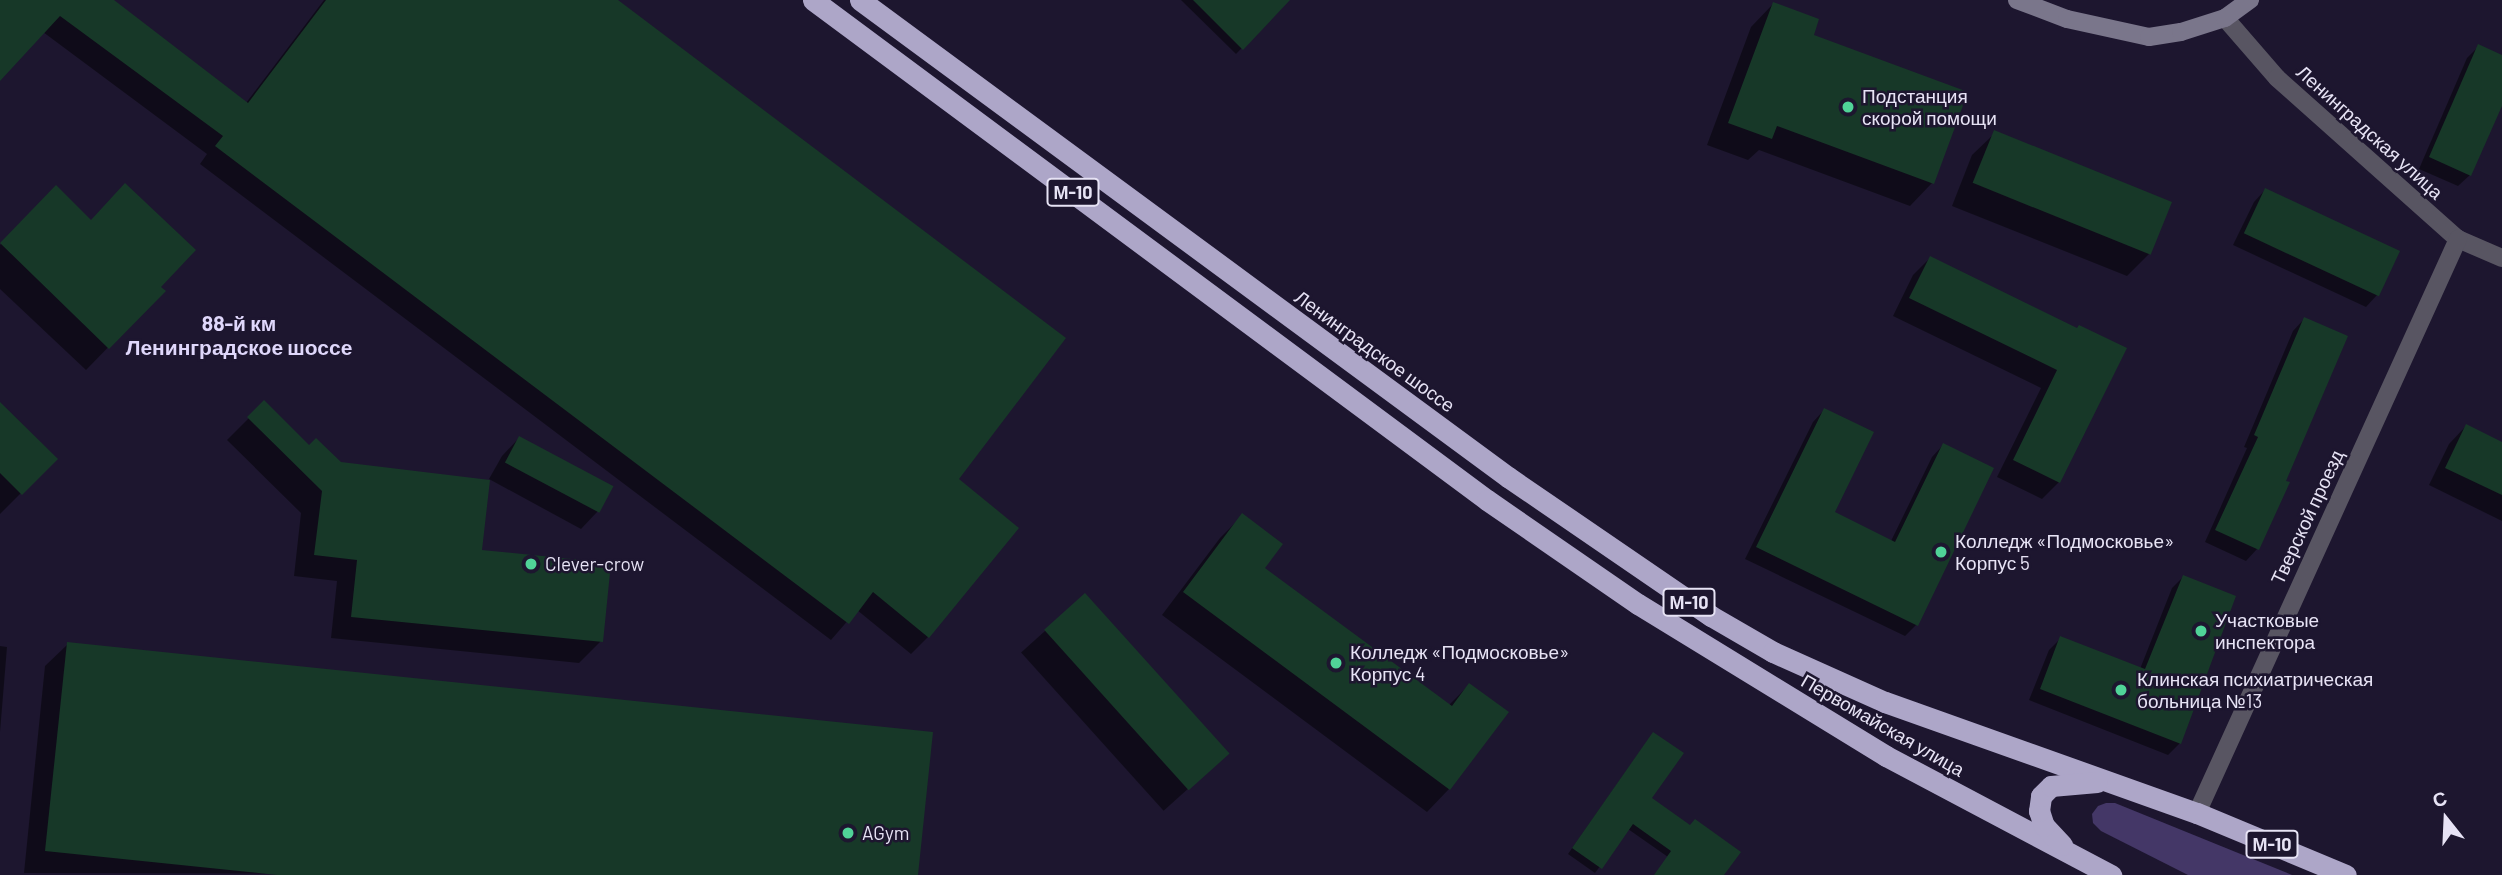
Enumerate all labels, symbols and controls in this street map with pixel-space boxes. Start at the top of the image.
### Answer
street label: Ленинградская улица [2292,60,2448,204]
place label: Подстанция скорой помощи [1862,85,1997,129]
marker: Подстанция скорой помощи [1840,99,1856,115]
road number: М-10 [1045,177,1101,206]
street label: Ленинградское шоссе [1291,285,1459,417]
district label: 88-й км Ленинградское шоссе [126,310,352,360]
street label: Тверской проезд [2266,446,2348,588]
place label: Колледж «Подмосковье» Корпус 5 [1955,530,2174,574]
marker: Колледж «Подмосковье» Корпус 5 [1933,544,1949,560]
place label: Clever-crow [545,553,644,575]
marker: Clever-crow [523,556,539,572]
road number: М-10 [1661,588,1717,616]
place label: Участковые инспектора [2215,609,2319,653]
marker: Участковые инспектора [2193,623,2209,639]
place label: Колледж «Подмосковье» Корпус 4 [1350,641,1569,685]
marker: Колледж «Подмосковье» Корпус 4 [1328,655,1344,671]
place label: Клинская психиатрическая больница №13 [2137,668,2373,712]
street label: Первомайская улица [1797,669,1969,781]
marker: Клинская психиатрическая больница №13 [2111,680,2131,700]
north arrow [2411,784,2481,854]
text: С [2429,785,2449,812]
place label: AGym [862,822,909,844]
marker: AGym [840,825,856,841]
road number: М-10 [2244,830,2300,858]

